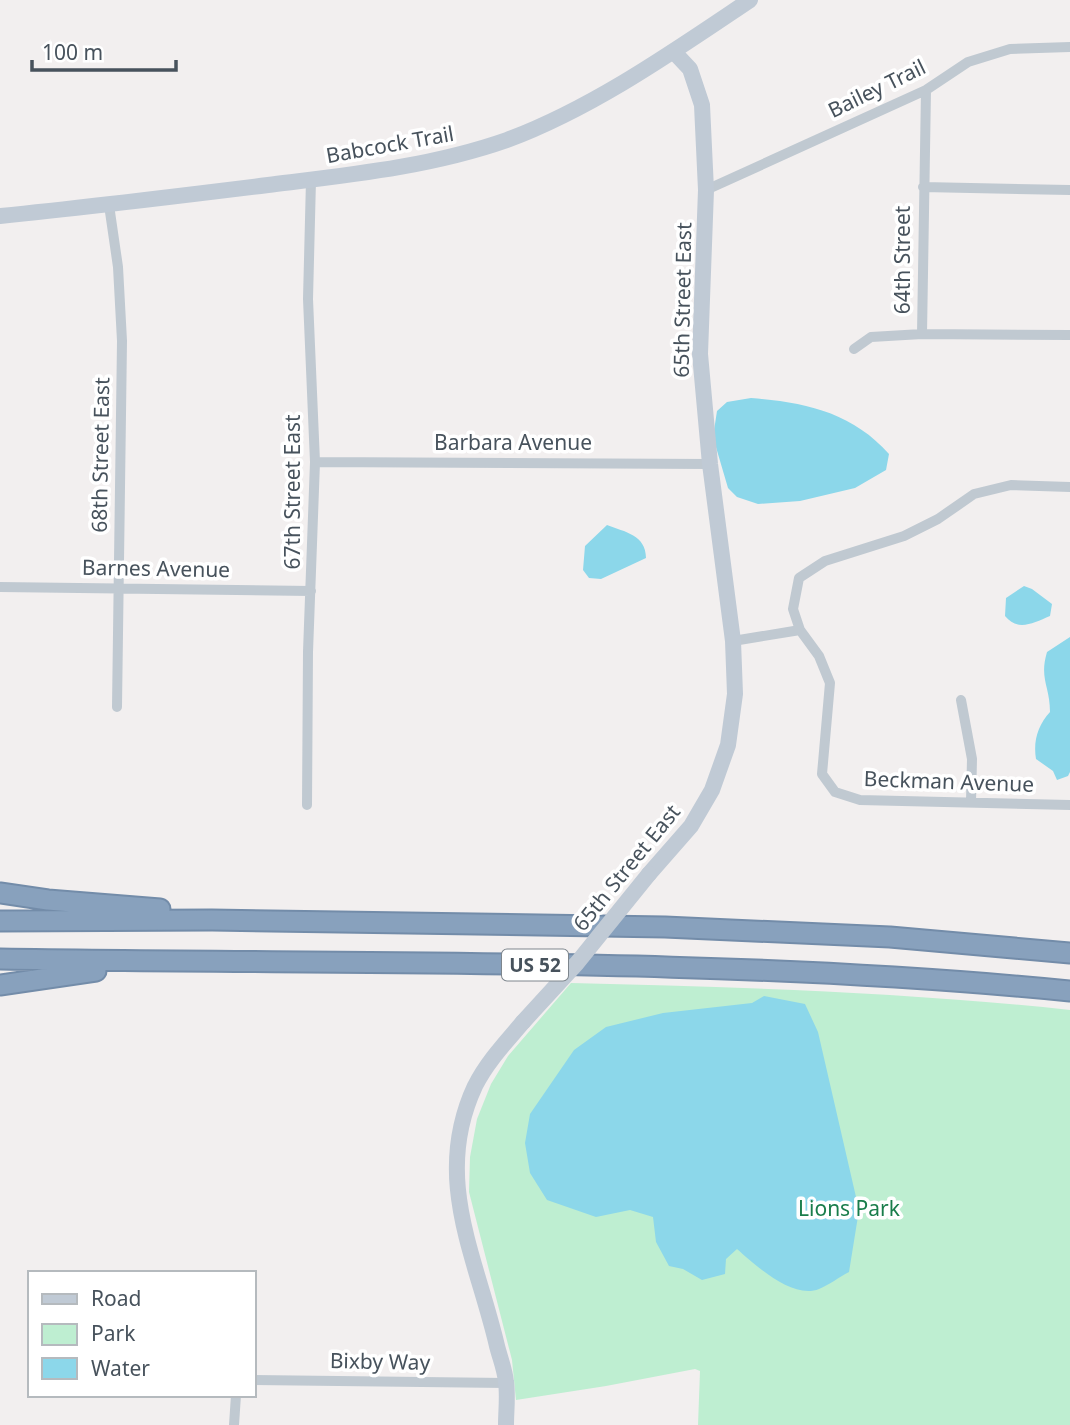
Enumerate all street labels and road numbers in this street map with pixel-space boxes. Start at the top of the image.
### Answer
street label: Bailey Trail [823,52,930,124]
street label: Babcock Trail [324,119,456,169]
street label: 64th Street [888,205,916,314]
street label: 65th Street East [667,222,697,378]
street label: 68th Street East [85,377,115,533]
street label: 67th Street East [278,414,306,570]
street label: Barbara Avenue [434,428,592,456]
street label: Barnes Avenue [82,553,230,583]
street label: Beckman Avenue [863,764,1035,798]
street label: 65th Street East [566,798,686,937]
road number: US 52 [502,950,568,981]
street label: Bixby Way [330,1346,431,1376]

